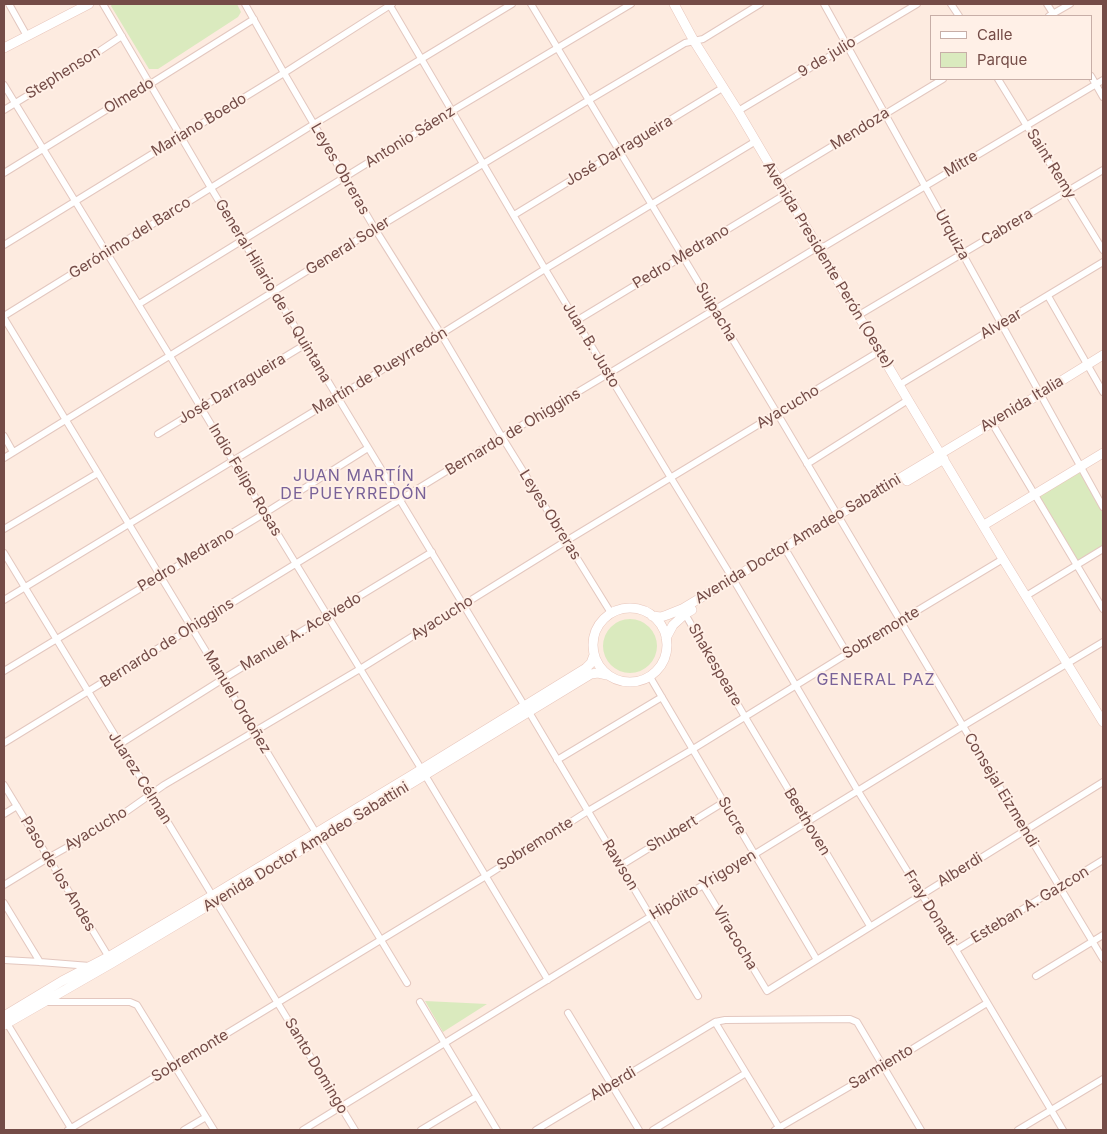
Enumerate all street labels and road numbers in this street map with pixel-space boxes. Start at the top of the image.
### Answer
street label: 9 de julio [795,33,859,81]
street label: Stephenson [22,43,104,103]
street label: Olmedo [101,74,157,118]
street label: Mariano Boedo [148,90,250,160]
street label: Antonio Sáenz [362,102,458,172]
street label: Mendoza [827,104,893,154]
street label: José Darragueira [562,112,676,190]
street label: Leyes Obreras [307,120,373,218]
street label: Saint Remy [1022,126,1080,202]
street label: Mitre [941,147,981,181]
street label: Avenida Presidente Perón (Oeste) [759,158,897,372]
street label: Gerónimo del Barco [66,193,194,283]
street label: General Hilario de la Quintana [211,196,335,386]
street label: Cabrera [978,205,1036,249]
street label: Urquiza [931,207,973,263]
street label: General Soler [302,213,394,279]
street label: Pedro Medrano [629,221,733,293]
street label: Suipacha [691,279,741,345]
street label: Juan B. Justo [558,299,624,391]
street label: Alvear [977,305,1025,343]
street label: Martín de Pueyrredón [309,324,451,418]
street label: José Darragueira [175,350,289,428]
street label: Avenida Italia [977,372,1067,436]
street label: Ayacucho [753,381,823,433]
street label: Bernardo de Ohiggins [442,385,584,479]
street label: Indio Felipe Rosas [204,420,286,540]
street label: Leyes Obreras [515,467,585,563]
street label: Avenida Doctor Amadeo Sabattini [692,470,904,608]
street label: Pedro Medrano [134,524,238,596]
street label: Manuel A. Acevedo [237,589,365,675]
street label: Ayacucho [408,592,476,644]
street label: Bernardo de Ohiggins [97,594,237,692]
street label: Sobremonte [839,603,923,663]
street label: Shakespeare [684,621,746,709]
street label: Manuel Ordoñez [199,647,275,757]
street label: Juarez Célman [104,728,176,828]
street label: Consejal Eizmendi [960,730,1042,850]
street label: Avenida Doctor Amadeo Sabattini [200,778,412,916]
street label: Beethoven [780,785,834,859]
street label: Sucre [714,794,750,838]
street label: Ayacucho [61,803,131,855]
street label: Shubert [643,812,701,856]
street label: Paso de los Andes [17,813,99,935]
street label: Sobremonte [494,813,576,875]
street label: Rawson [598,836,642,894]
street label: Hipólito Yrigoyen [647,846,759,924]
street label: Alberdi [934,849,986,891]
street label: Esteban A. Gazcon [968,863,1092,947]
street label: Fray Donatti [900,867,960,949]
street label: Viracocha [709,903,761,973]
street label: Santo Domingo [280,1015,352,1117]
street label: Sobremonte [148,1026,232,1086]
street label: Sarmiento [845,1041,917,1093]
street label: Alberdi [587,1063,639,1105]

